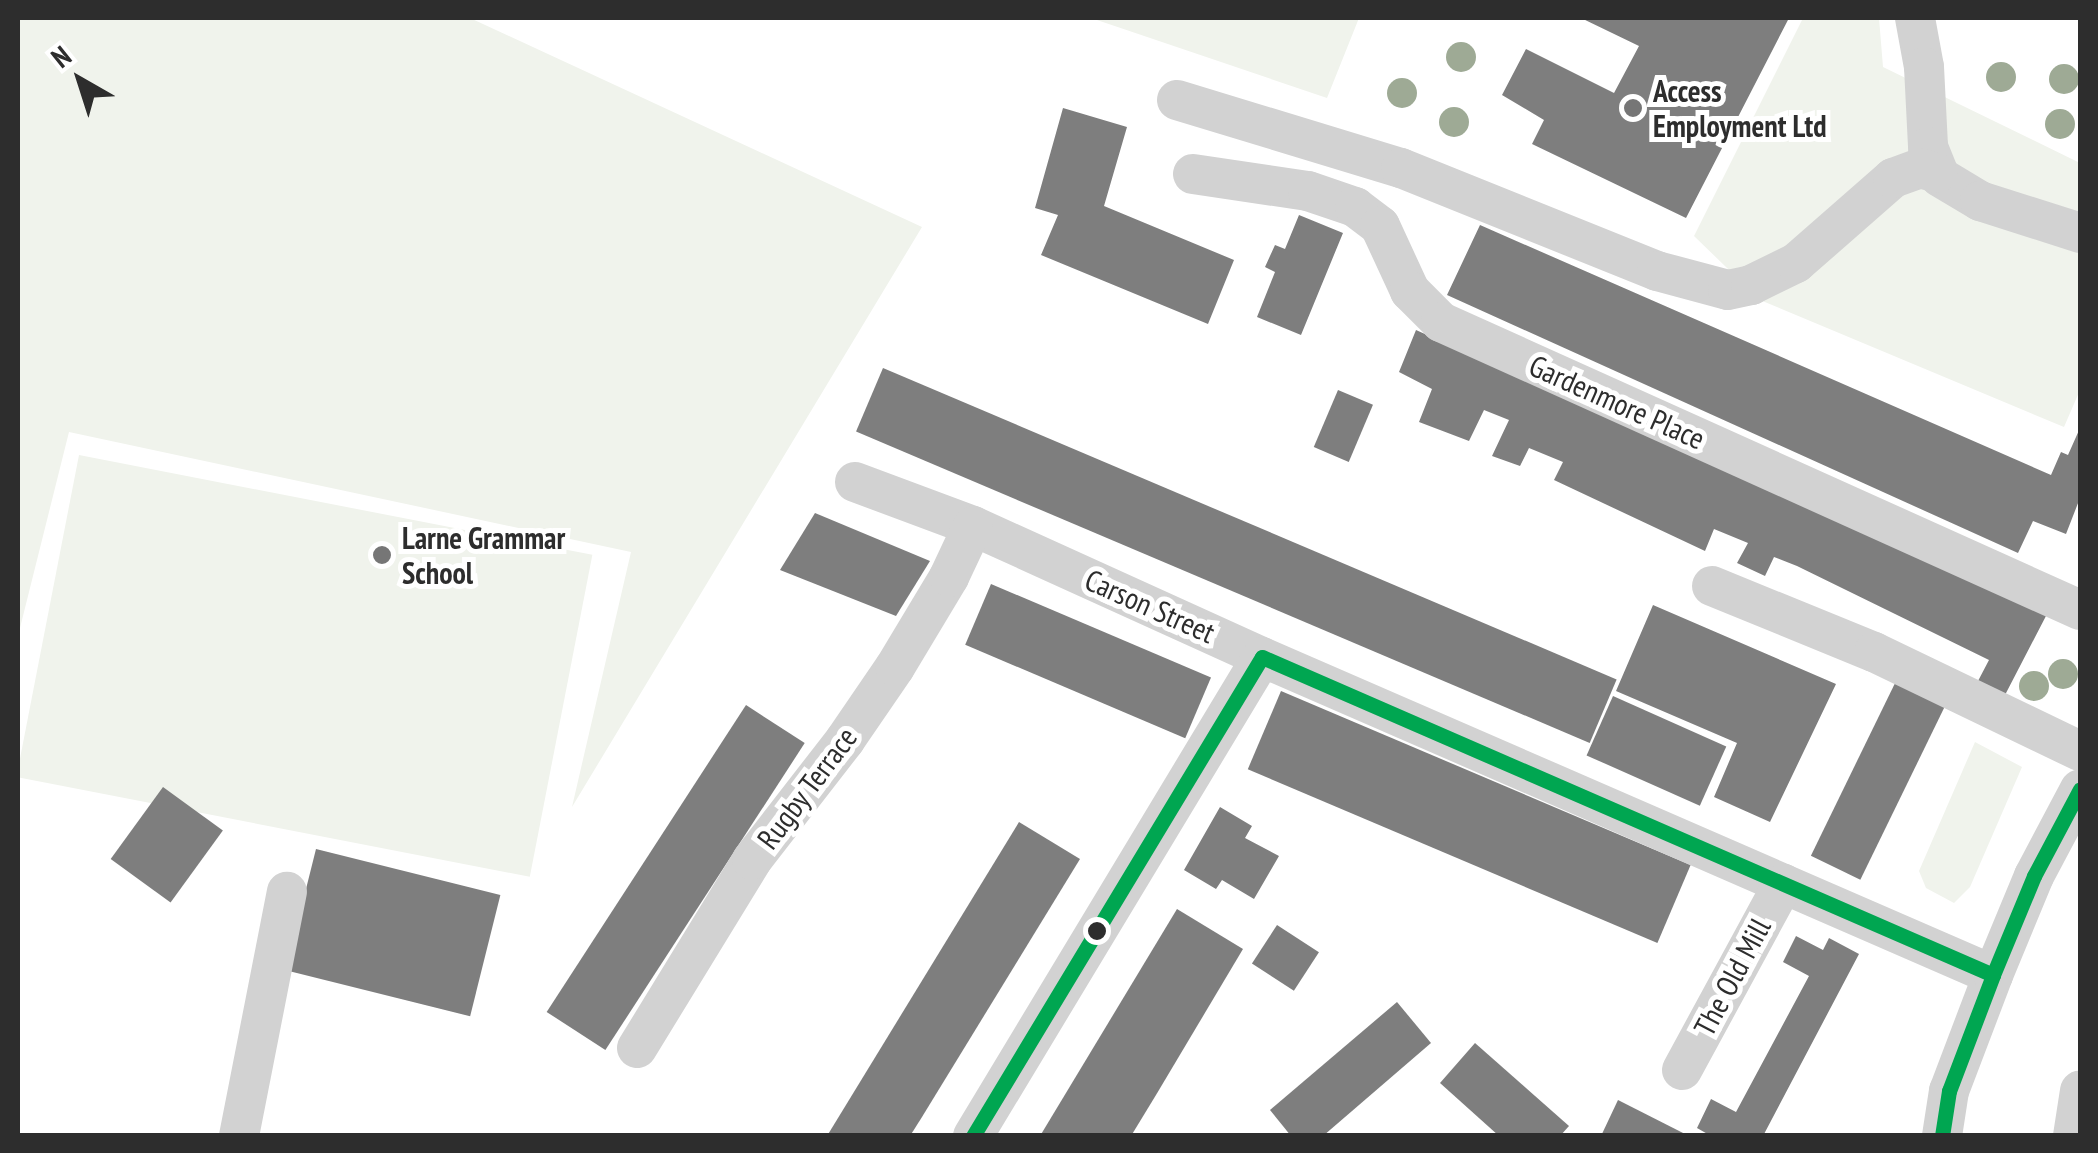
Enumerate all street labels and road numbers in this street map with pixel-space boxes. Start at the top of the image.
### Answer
street label: Gardenmore Place [1524,347,1710,457]
street label: Carson Street [1080,561,1220,651]
street label: Rugby Terrace [749,719,865,857]
street label: The Old Mill [1686,912,1778,1042]

